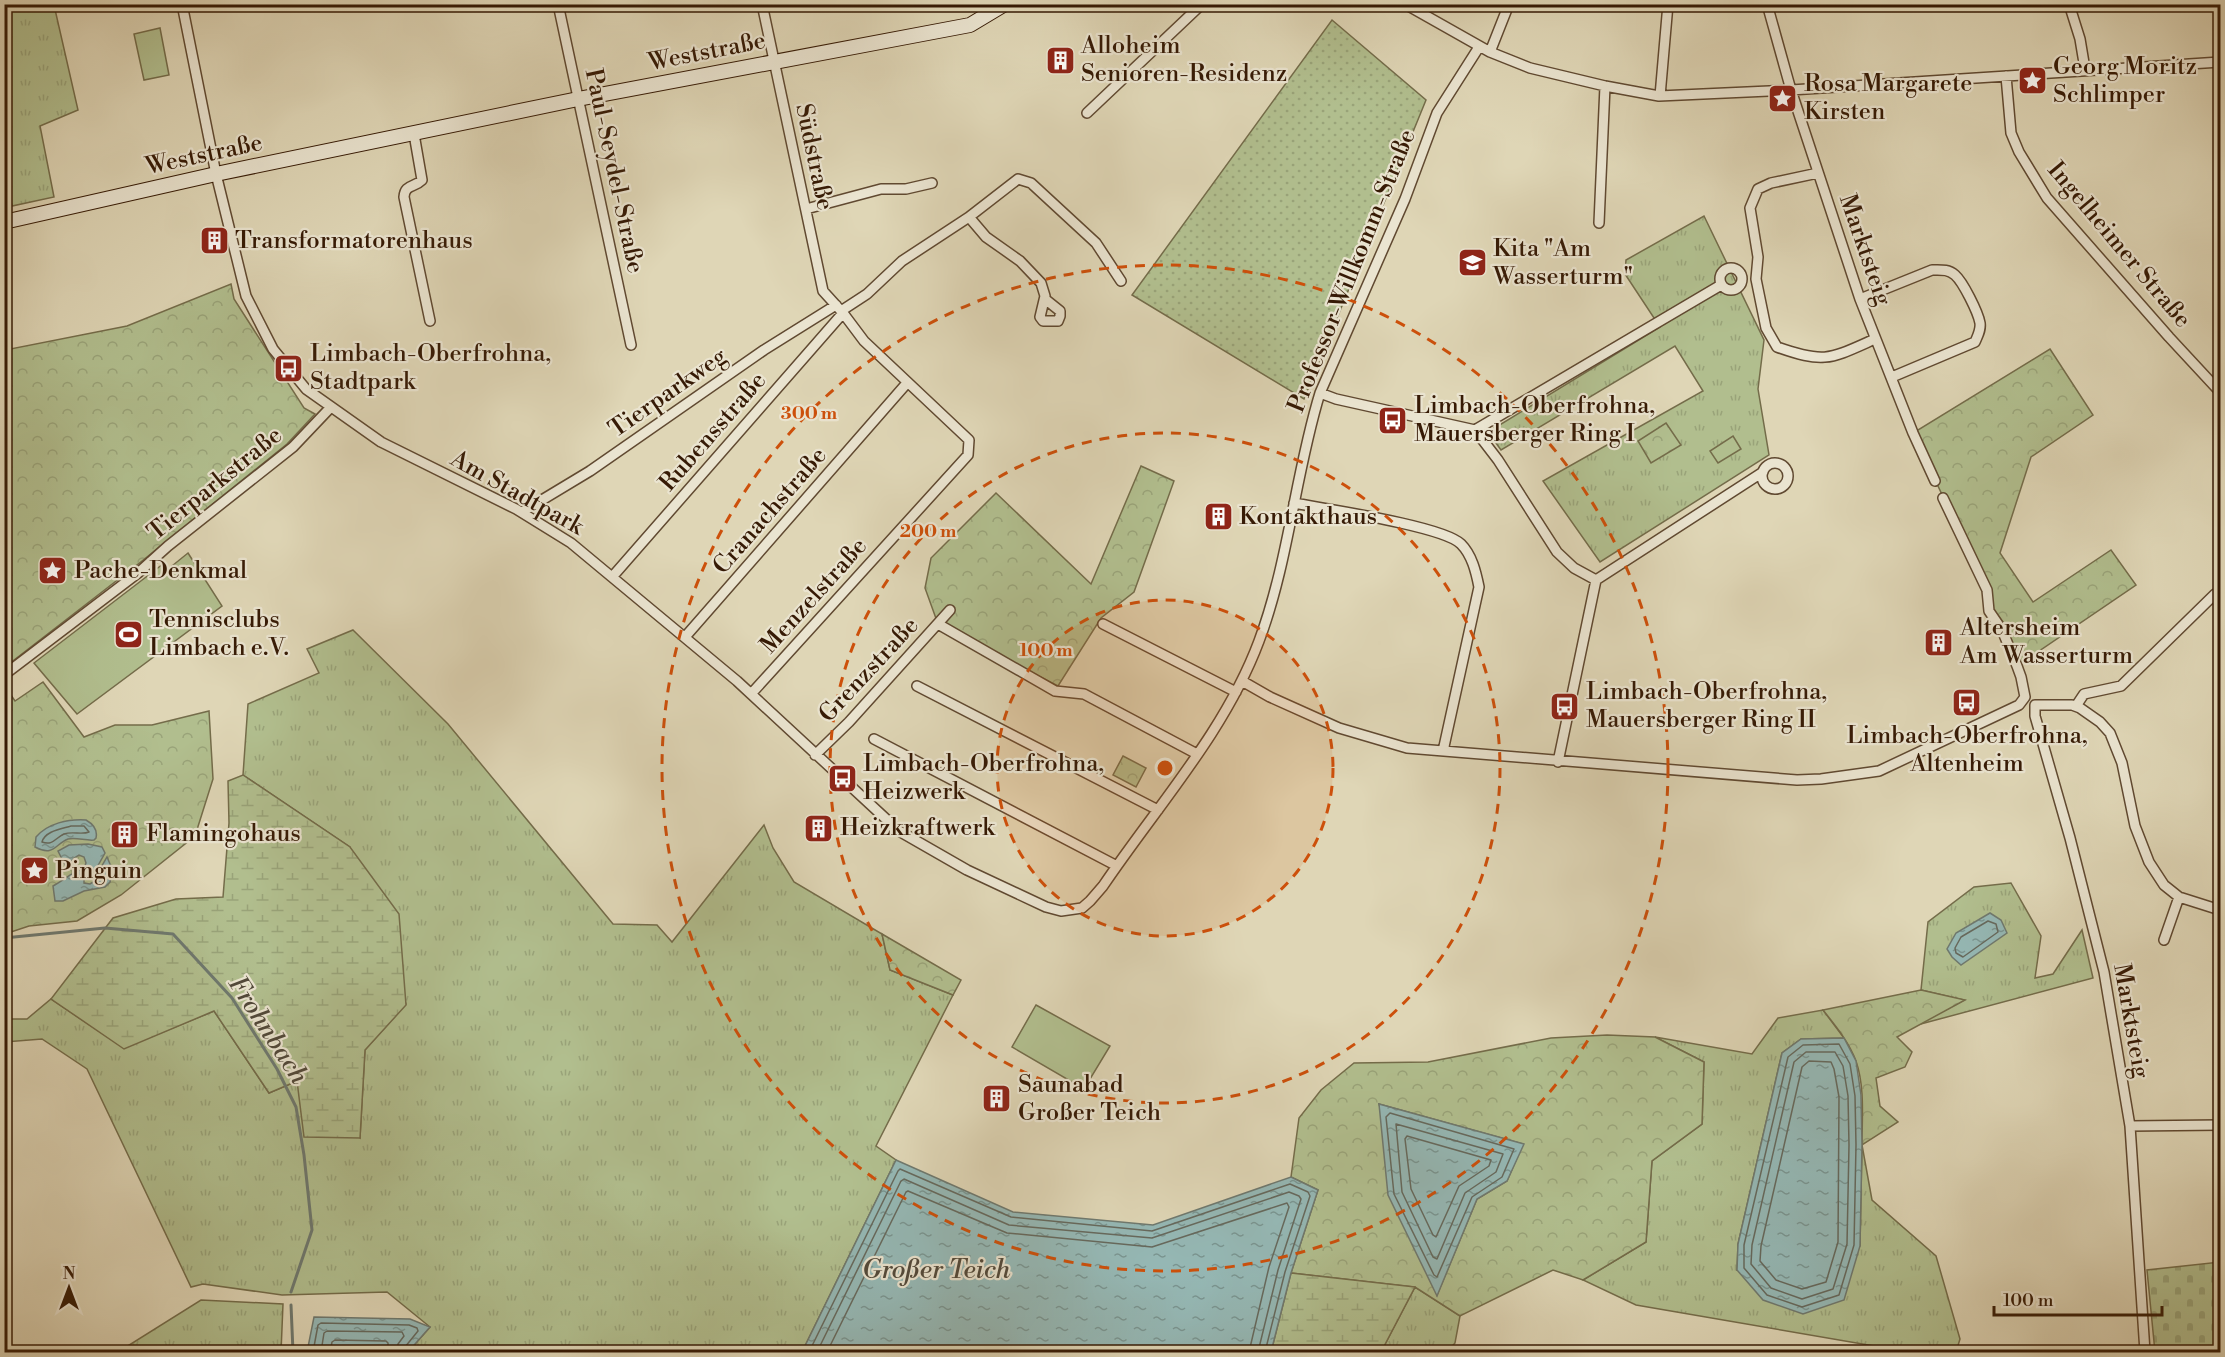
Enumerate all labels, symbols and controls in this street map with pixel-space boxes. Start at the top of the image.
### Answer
street label: Weststraße [645,26,768,78]
place label: Alloheim Senioren-Residenz [1080,31,1287,89]
building icon: Alloheim Senioren-Residenz [1044,44,1076,76]
place label: Georg Moritz Schlimper [2053,52,2197,110]
place icon: Georg Moritz Schlimper [2016,65,2048,97]
street label: Paul-Seydel-Straße [578,66,650,276]
place label: Rosa Margarete Kirsten [1804,69,1972,127]
place icon: Rosa Margarete Kirsten [1767,82,1799,114]
street label: Südstraße [788,101,840,213]
street label: Professor-Willkomm-Straße [1281,125,1423,417]
street label: Weststraße [142,128,265,182]
street label: Ingelheimer Straße [2041,156,2197,334]
street label: Marktsteig [1832,190,1898,310]
building icon: Transformatorenhaus [198,225,230,257]
place label: Transformatorenhaus [235,226,473,256]
place label: Kita "Am Wasserturm" [1492,234,1633,292]
school or university icon: Kita "Am Wasserturm" [1456,247,1488,279]
place label: Limbach-Oberfrohna, Stadtpark [310,339,551,397]
street label: Tierparkweg [603,341,733,445]
bus stop icon: Limbach-Oberfrohna, Stadtpark [273,352,305,384]
street label: Rubensstraße [653,366,773,498]
place label: Limbach-Oberfrohna, Mauersberger Ring I [1414,391,1655,449]
text: 300 m [781,402,838,425]
bus stop icon: Limbach-Oberfrohna, Mauersberger Ring I [1377,404,1409,436]
street label: Tierparkstraße [142,421,288,547]
street label: Cranachstraße [707,441,833,581]
street label: Am Stadtpark [444,444,590,543]
building icon: Kontakthaus [1202,501,1234,533]
place label: Kontakthaus [1239,502,1377,532]
text: 200 m [900,520,957,543]
street label: Menzelstraße [754,532,874,660]
place icon: Pache-Denkmal [37,555,69,587]
place label: Pache-Denkmal [74,556,247,586]
place label: Tennisclubs Limbach e.V. [149,605,289,663]
street label: Grenzstraße [813,611,925,729]
place label: Altersheim Am Wasserturm [1959,613,2133,671]
sports icon: Tennisclubs Limbach e.V. [112,618,144,650]
building icon: Altersheim Am Wasserturm [1923,626,1955,658]
text: 100 m [1019,639,1073,662]
place label: Limbach-Oberfrohna, Mauersberger Ring II [1586,677,1827,735]
bus stop icon: Limbach-Oberfrohna, Altenheim [1951,687,1983,719]
bus stop icon: Limbach-Oberfrohna, Mauersberger Ring II [1549,690,1581,722]
place label: Limbach-Oberfrohna, Altenheim [1846,721,2088,779]
place label: Limbach-Oberfrohna, Heizwerk [863,749,1104,807]
centre of rings [1155,758,1175,778]
bus stop icon: Limbach-Oberfrohna, Heizwerk [826,762,858,794]
building icon: Heizkraftwerk [803,812,835,844]
place label: Heizkraftwerk [840,813,996,843]
building icon: Flamingohaus [109,818,141,850]
place label: Flamingohaus [146,819,301,849]
place icon: Pinguin [18,855,50,887]
place label: Pinguin [55,856,142,886]
street label: Marktsteig [2106,961,2156,1081]
water label: Frohnbach [221,970,315,1091]
place label: Saunabad Großer Teich [1018,1070,1161,1128]
building icon: Saunabad Großer Teich [981,1083,1013,1115]
water label: Großer Teich [862,1254,1011,1286]
north arrow [39,1258,99,1318]
text: N [63,1264,76,1284]
scale bar [1994,1279,2162,1317]
text: 100 m [2003,1289,2054,1312]

